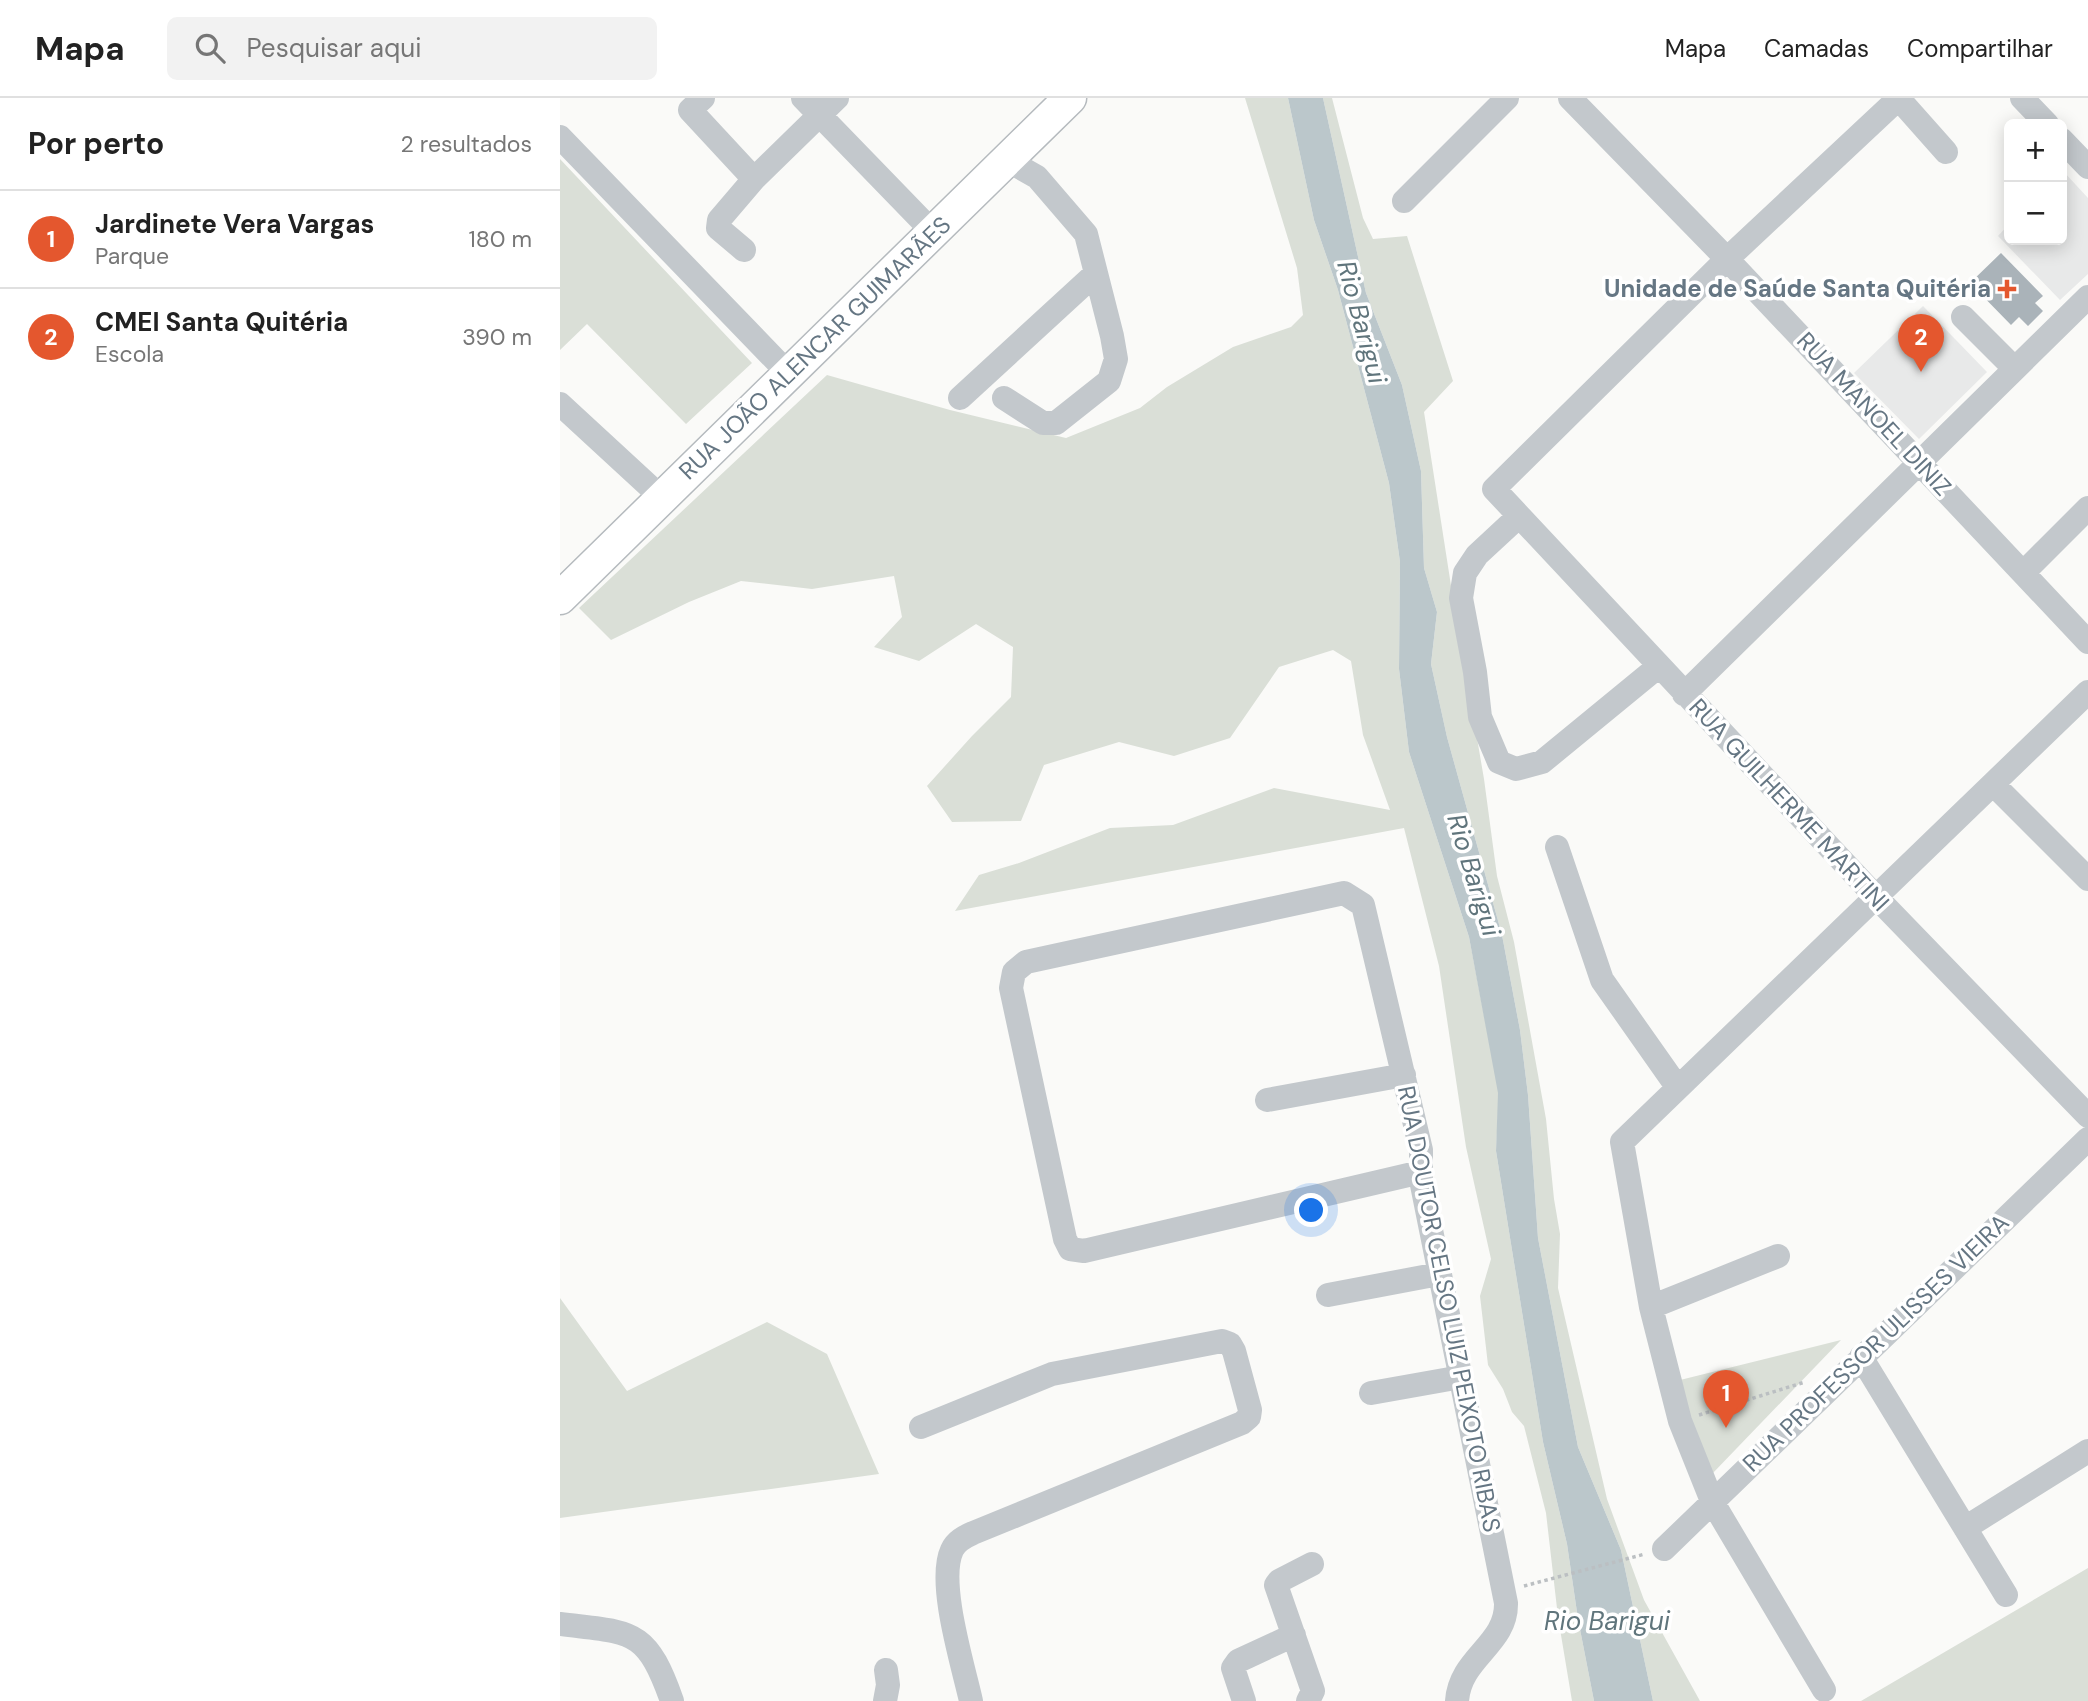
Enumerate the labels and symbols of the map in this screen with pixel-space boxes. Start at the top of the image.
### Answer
street label: RUA JOÃO ALENCAR GUIMARÃES [672,209,957,486]
water label: Rio Barigui [1329,257,1395,388]
place label: Unidade de Saúde Santa Quitéria [1604,273,1991,304]
marker: Unidade de Saúde Santa Quitéria [1997,279,2017,299]
pin: 2 [1898,314,1944,372]
street label: RUA MANOEL DINIZ [1790,325,1958,502]
street label: RUA GUILHERME MARTINI [1683,692,1896,918]
water label: Rio Barigui [1439,810,1509,941]
street label: RUA DOUTOR CELSO LUIZ PEIXOTO RIBAS [1391,1083,1508,1535]
your location [1294,1193,1328,1227]
street label: RUA PROFESSOR ULISSES VIEIRA [1736,1207,2015,1478]
pin: 1 [1703,1370,1749,1428]
water label: Rio Barigui [1544,1604,1671,1638]

